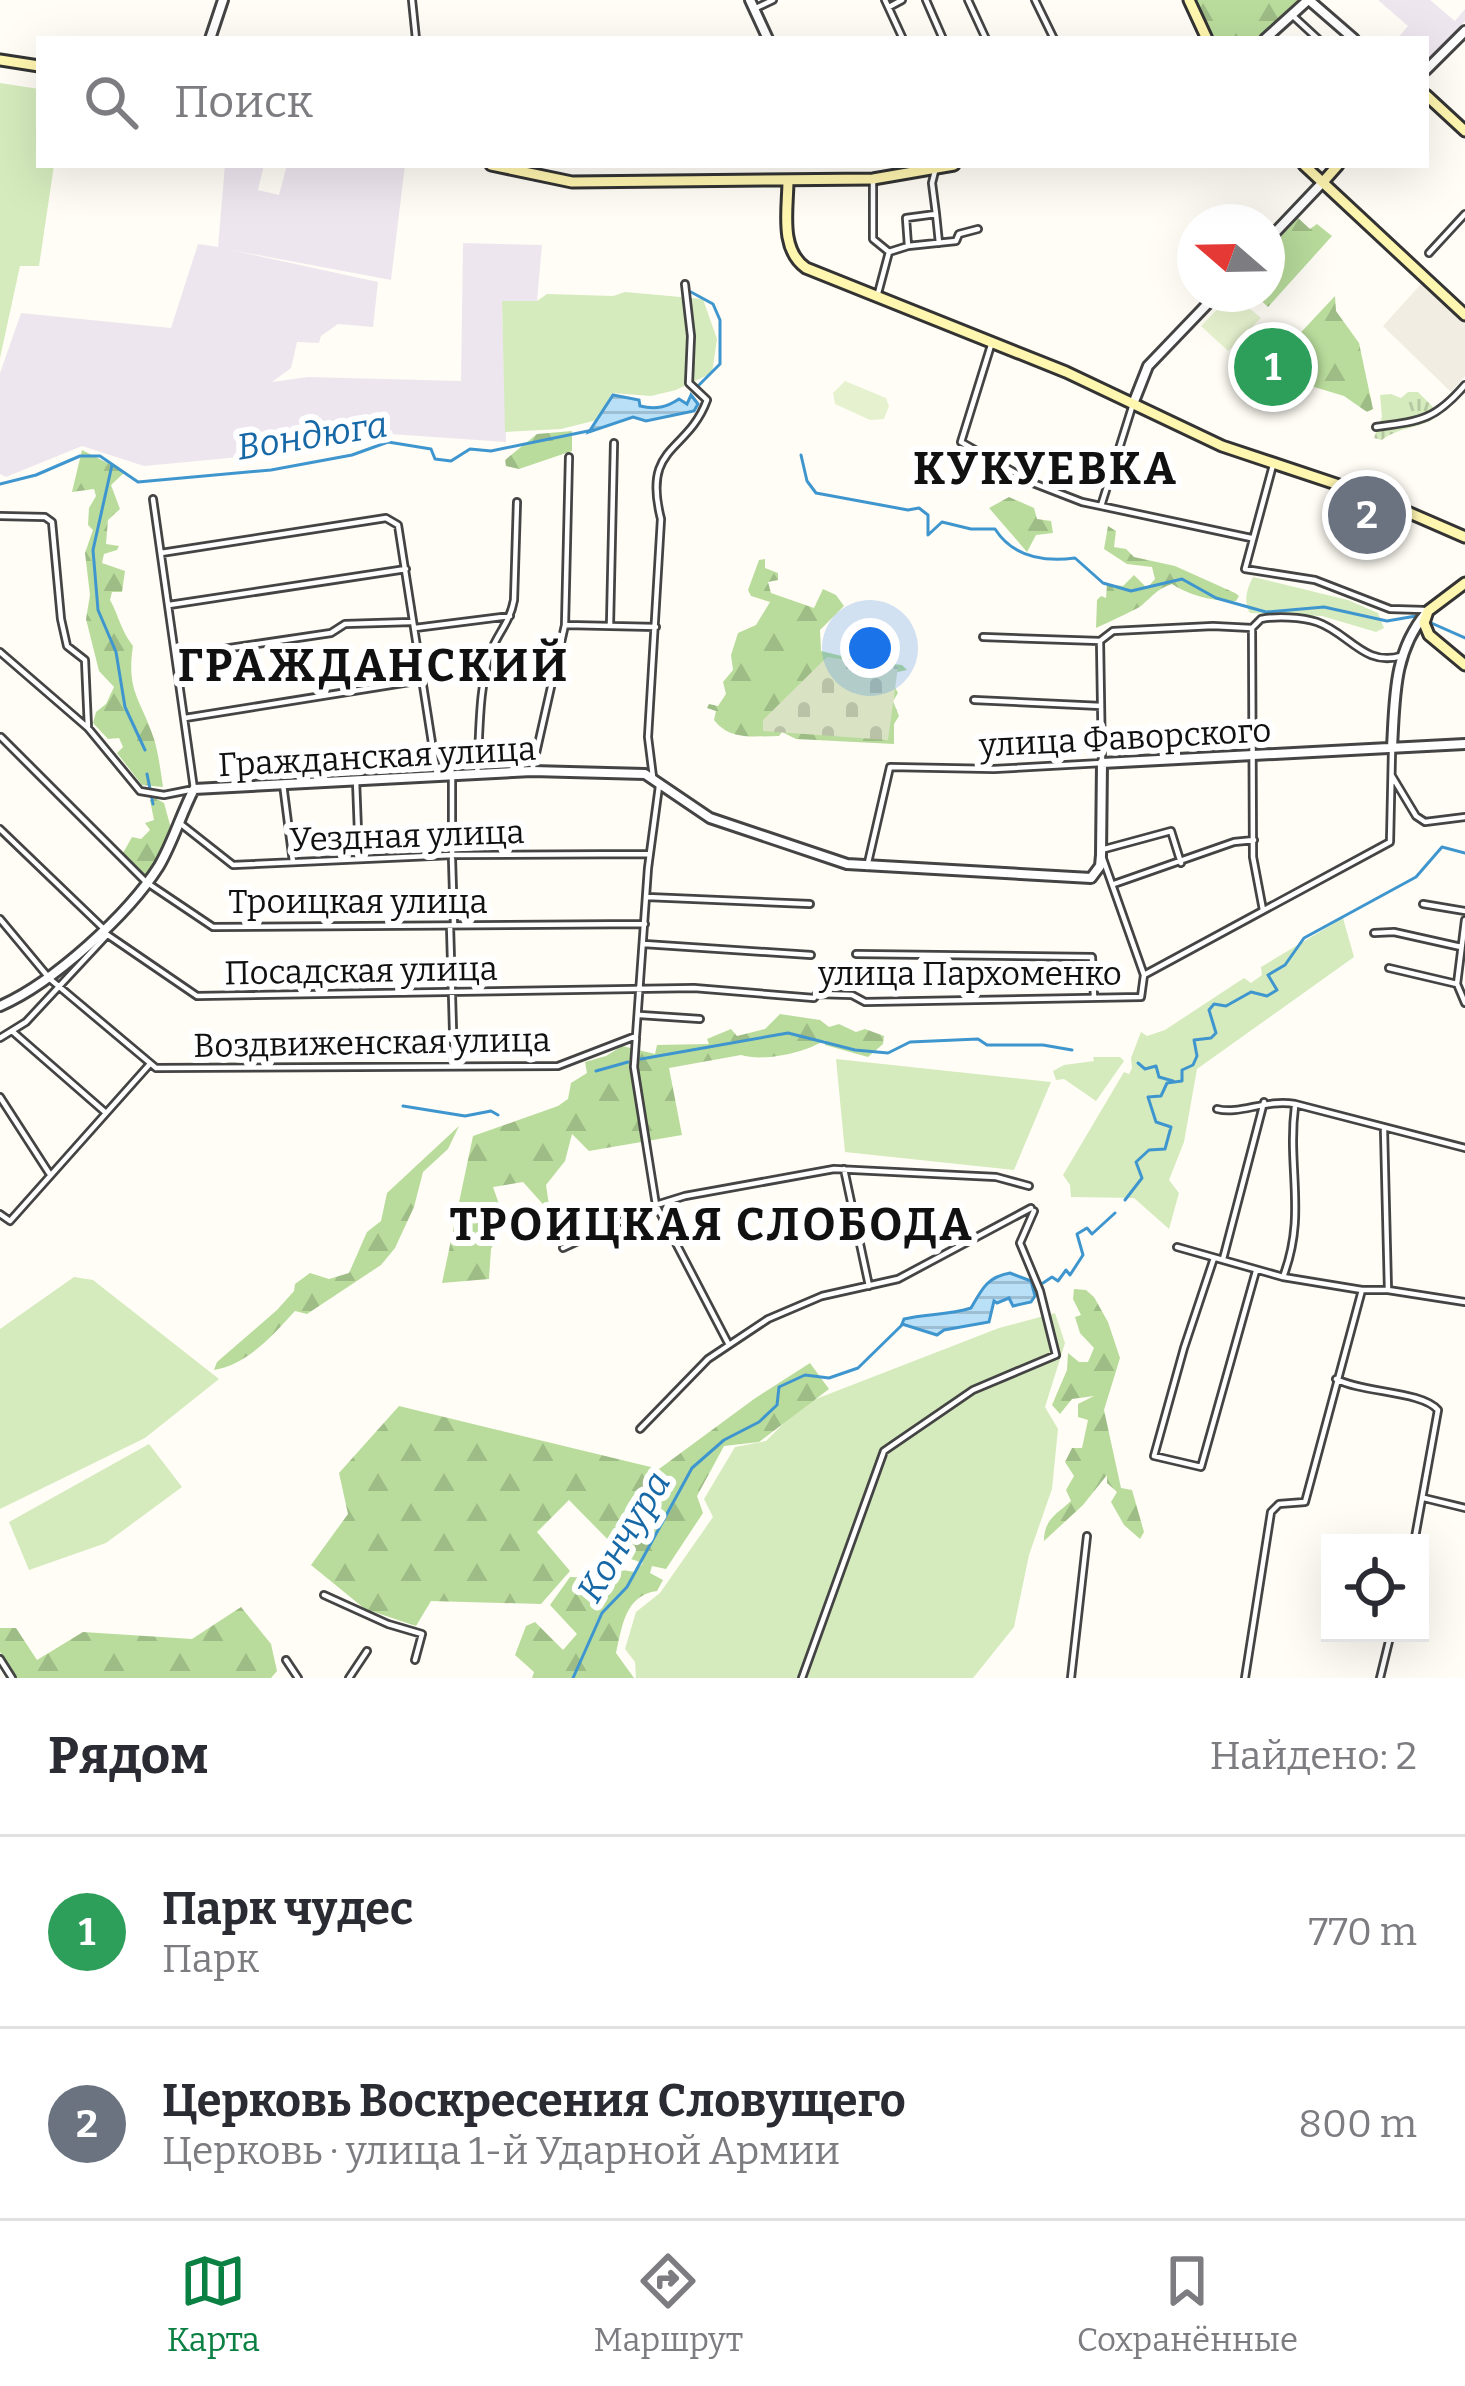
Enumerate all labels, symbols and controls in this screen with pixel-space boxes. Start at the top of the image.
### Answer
search box [36,36,1429,168]
icon: search [78,69,144,135]
text: Поиск [174,75,313,129]
north arrow [1177,204,1285,312]
pin: 1 [1234,322,1312,412]
water label: Вондюга [234,402,391,470]
district label: КУКУЕВКА [913,442,1179,496]
pin: 2 [1328,470,1406,560]
your location [840,618,900,678]
district label: ГРАЖДАНСКИЙ [178,638,570,693]
street label: улица Фаворского [977,710,1272,766]
street label: Гражданская улица [217,729,537,785]
street label: Уездная улица [289,812,525,860]
street label: Троицкая улица [228,882,488,922]
street label: Посадская улица [224,949,498,993]
street label: улица Пархоменко [817,954,1122,994]
street label: Воздвиженская улица [193,1020,551,1066]
district label: ТРОИЦКАЯ СЛОБОДА [449,1198,975,1252]
water label: Кончура [568,1463,680,1610]
map controls [1321,1534,1429,1642]
button: locate [1321,1534,1429,1642]
text: Рядом [48,1725,208,1787]
text: Найдено: 2 [1210,1733,1417,1779]
text: Парк чудес [162,1882,413,1936]
text: 1 [79,1909,95,1955]
text: 770 m [1308,1909,1417,1955]
text: Парк [162,1936,259,1982]
text: Церковь Воскресения Словущего [162,2074,906,2128]
text: 2 [76,2101,98,2147]
text: 800 m [1299,2101,1417,2147]
text: Церковь · улица 1-й Ударной Армии [162,2128,840,2174]
tab: Карта [167,2248,260,2360]
tab: Маршрут [594,2248,743,2360]
tab: Сохранённые [1077,2248,1298,2360]

